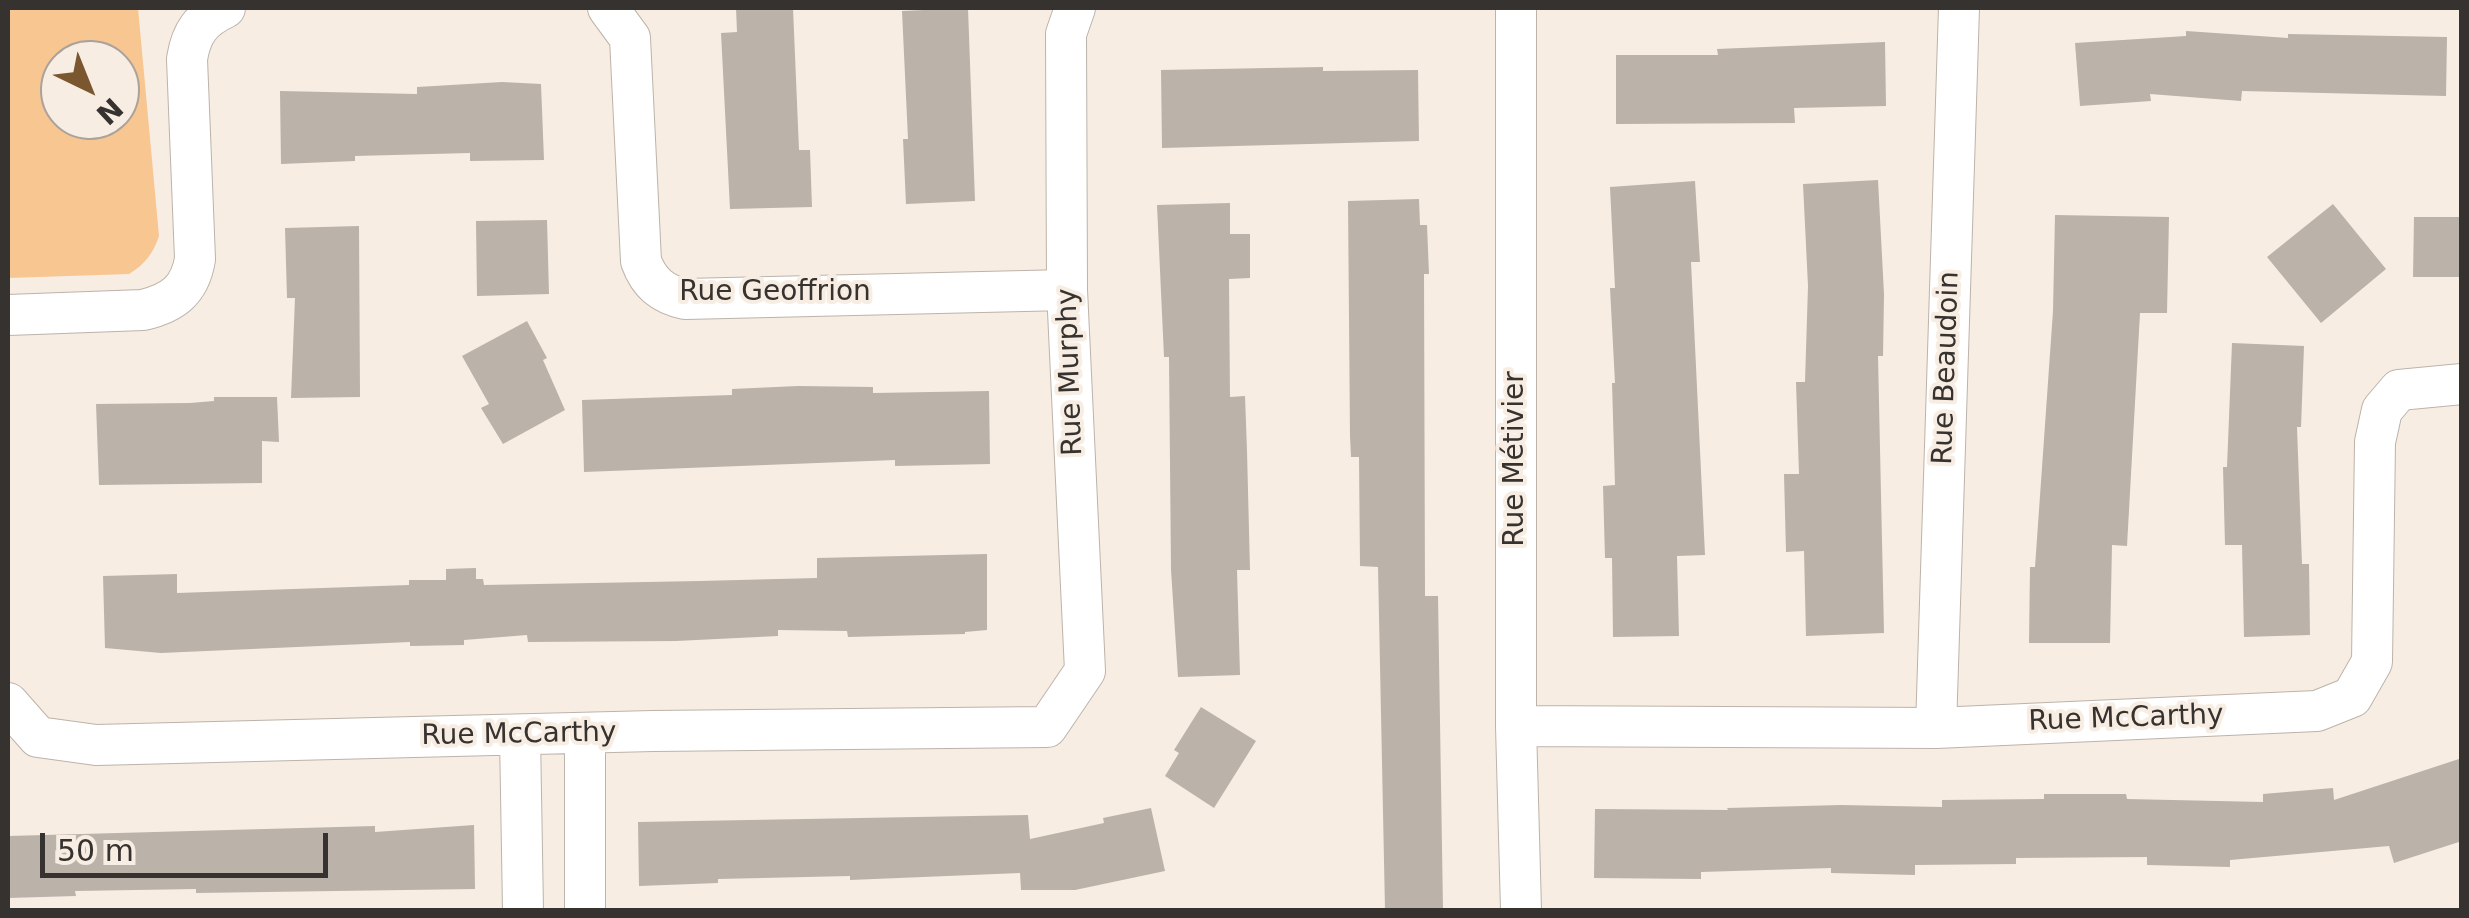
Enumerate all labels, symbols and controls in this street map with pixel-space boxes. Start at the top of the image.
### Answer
north arrow [40,40,140,140]
text: N [90,91,129,131]
street label: Rue Beaudoin [1927,271,1967,465]
street label: Rue Geoffrion [679,276,871,310]
street label: Rue Murphy [1051,288,1091,456]
street label: Rue Métivier [1499,371,1533,547]
street label: Rue McCarthy [2028,699,2224,739]
street label: Rue McCarthy [421,716,617,754]
scale bar [45,813,332,875]
text: 50 m [57,833,134,868]

